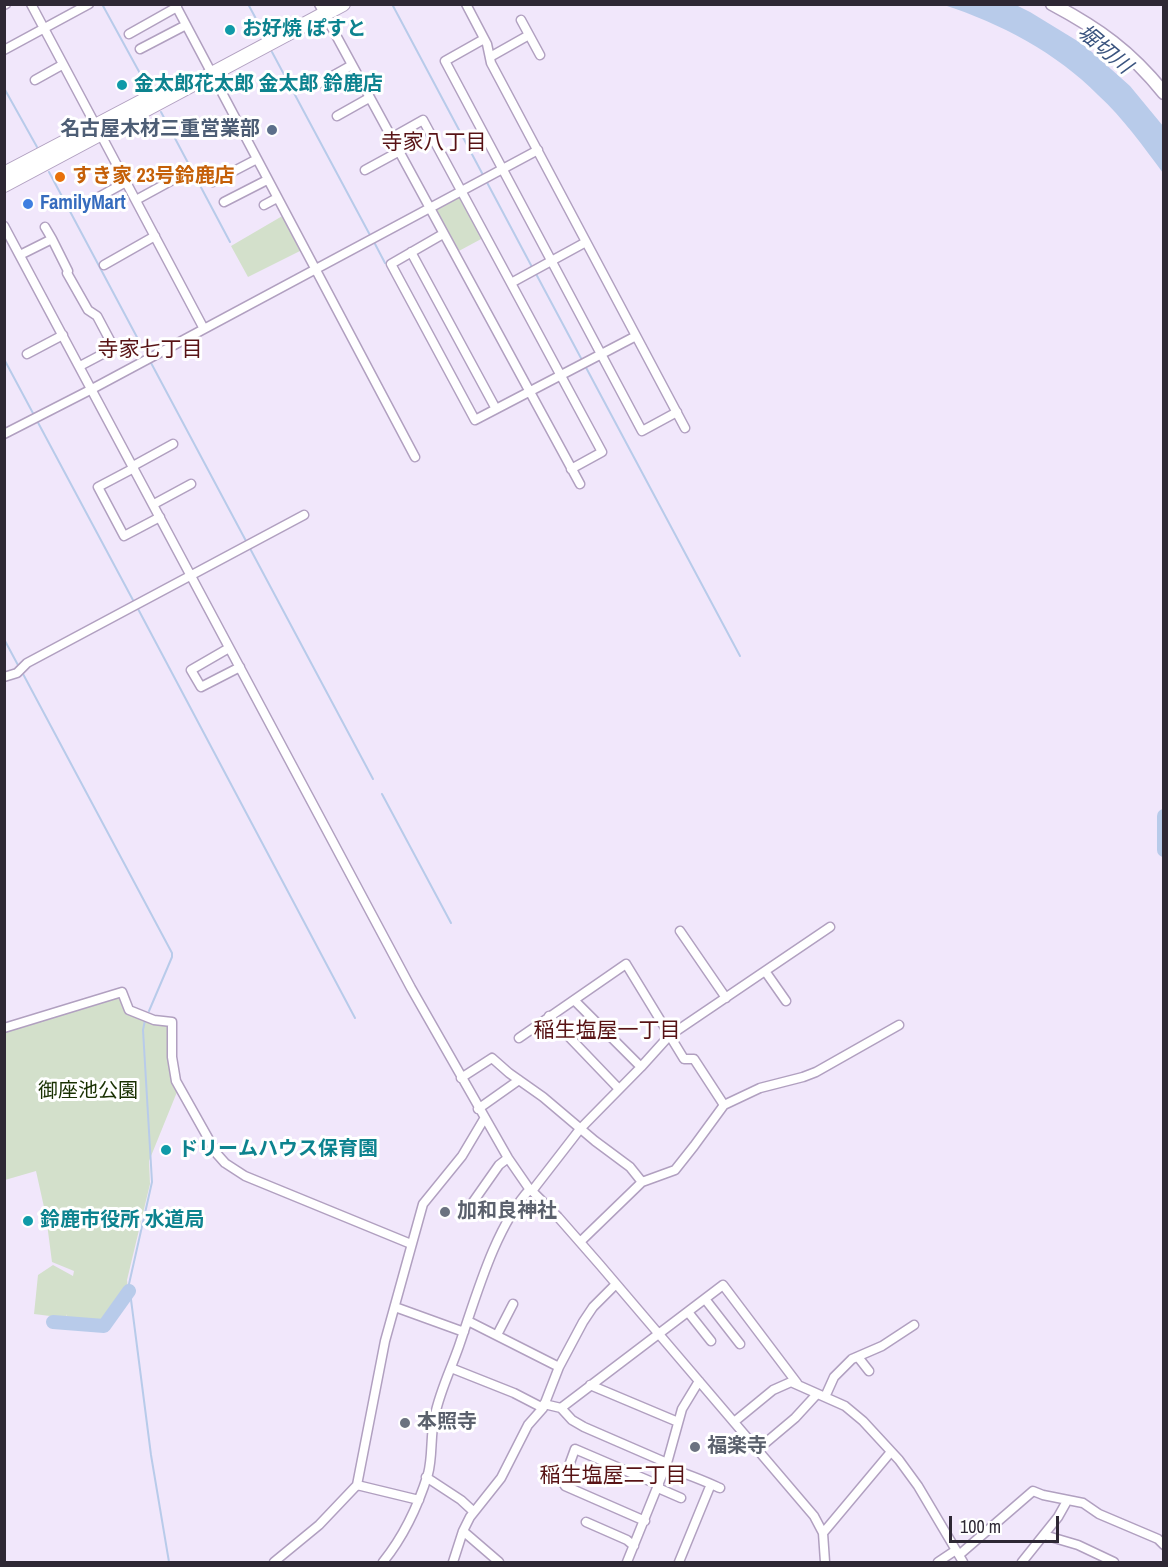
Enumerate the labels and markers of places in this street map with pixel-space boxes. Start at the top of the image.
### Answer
place label: お好焼 ぽすと [242,18,367,42]
marker: お好焼 ぽすと [223,23,237,37]
place label: 金太郎花太郎 金太郎 鈴鹿店 [134,73,383,97]
marker: 金太郎花太郎 金太郎 鈴鹿店 [115,78,129,92]
place label: 名古屋木材三重営業部 [60,118,260,142]
marker: 名古屋木材三重営業部 [265,123,279,137]
place label: すき家 23号鈴鹿店 [72,165,235,189]
marker: すき家 23号鈴鹿店 [53,170,67,184]
place label: FamilyMart [40,192,126,216]
marker: FamilyMart [21,197,35,211]
place label: ドリームハウス保育園 [178,1138,378,1162]
marker: ドリームハウス保育園 [159,1143,173,1157]
place label: 加和良神社 [457,1200,557,1224]
marker: 加和良神社 [438,1205,452,1219]
place label: 鈴鹿市役所 水道局 [40,1209,205,1233]
marker: 鈴鹿市役所 水道局 [21,1214,35,1228]
place label: 本照寺 [417,1411,477,1435]
marker: 本照寺 [398,1416,412,1430]
place label: 福楽寺 [707,1435,767,1459]
marker: 福楽寺 [688,1440,702,1454]

